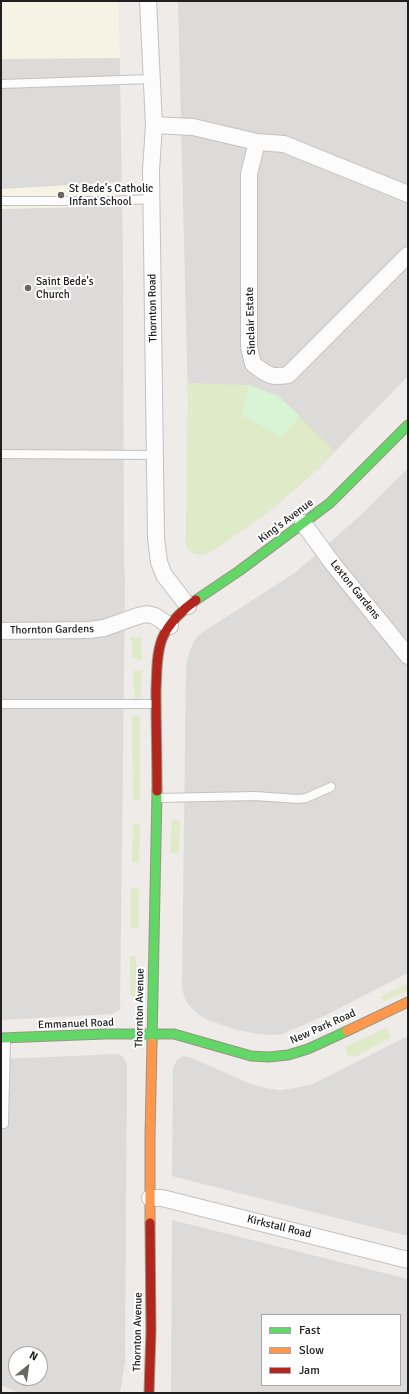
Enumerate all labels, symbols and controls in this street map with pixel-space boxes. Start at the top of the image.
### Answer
place label: St Bede's Catholic Infant School [69,182,153,208]
marker: St Bede's Catholic Infant School [56,190,66,200]
street label: Thornton Road [146,274,160,342]
place label: Saint Bede's Church [36,275,94,301]
marker: Saint Bede's Church [23,283,33,293]
street label: Sinclair Estate [243,287,259,355]
street label: King's Avenue [256,496,316,546]
street label: Lexton Gardens [327,558,383,622]
street label: Thornton Gardens [10,623,94,637]
street label: Thornton Avenue [133,968,147,1048]
street label: New Park Road [288,1007,358,1047]
street label: Emmanuel Road [38,1016,114,1032]
street label: Kirkstall Road [246,1213,312,1241]
street label: Thornton Avenue [131,1292,145,1372]
legend [261,1314,401,1386]
text: Fast [299,1323,320,1338]
text: Slow [299,1343,324,1358]
north arrow [8,1346,48,1386]
text: N [27,1348,40,1363]
text: Jam [299,1363,320,1378]

